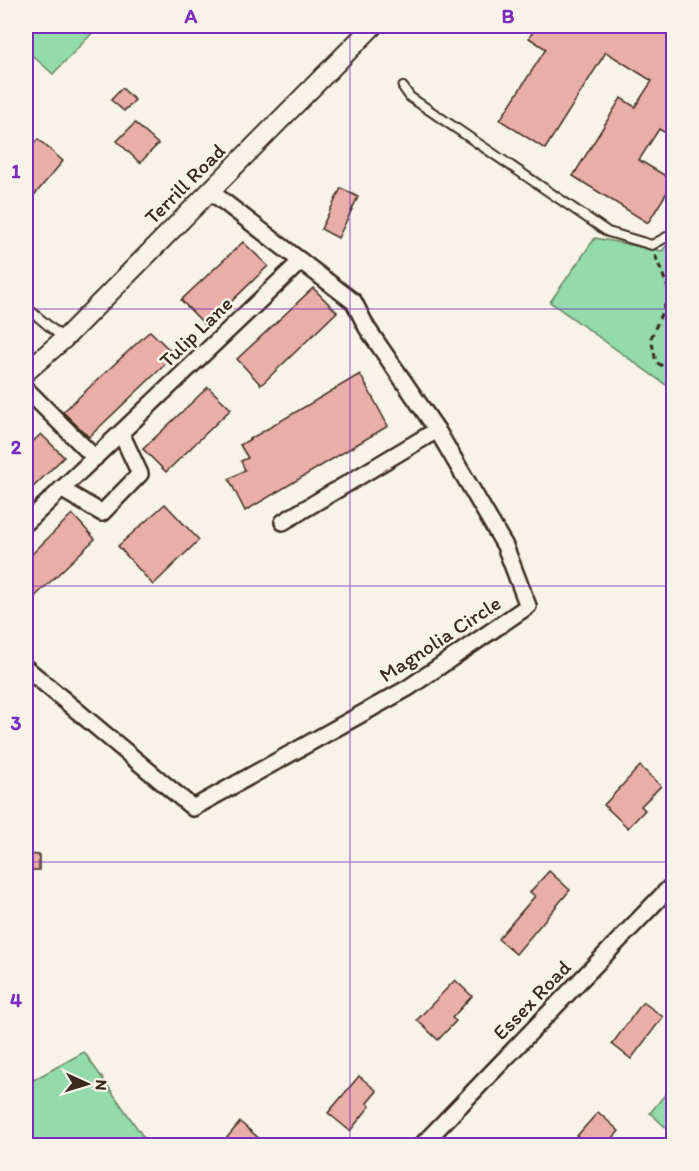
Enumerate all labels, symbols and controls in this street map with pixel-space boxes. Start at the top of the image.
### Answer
text: A [184,4,198,28]
text: B [502,4,515,28]
street label: Terrill Road [139,138,230,229]
text: 1 [11,159,21,183]
street label: Tulip Lane [154,291,237,372]
text: 2 [11,435,22,459]
street label: Magnolia Circle [374,590,505,687]
text: 3 [11,711,22,735]
street label: Essex Road [487,954,576,1045]
text: 4 [10,988,22,1012]
north arrow [57,1054,117,1114]
text: N [92,1079,111,1091]

